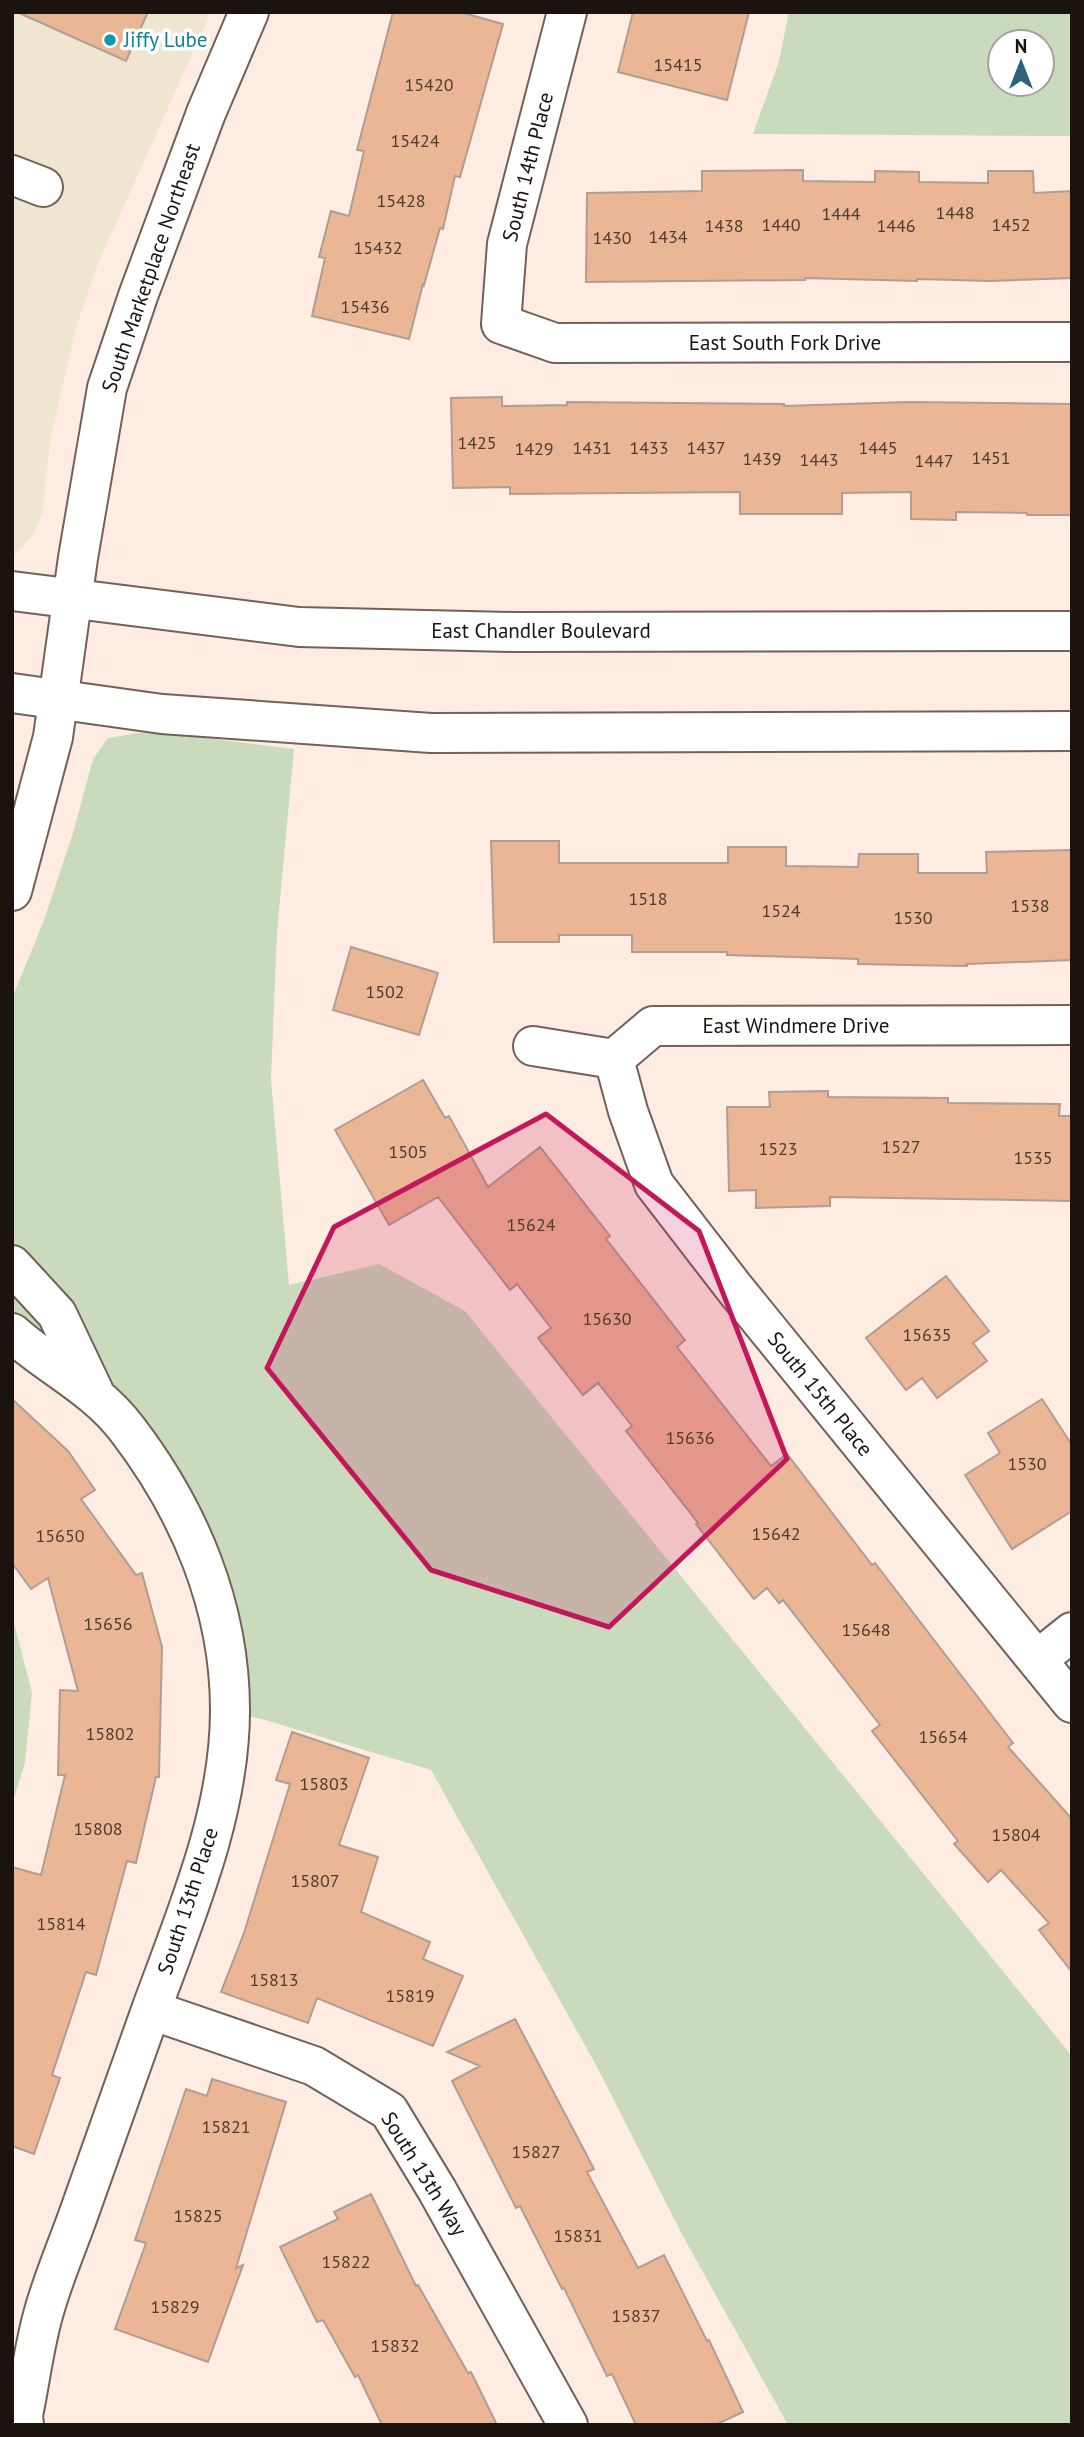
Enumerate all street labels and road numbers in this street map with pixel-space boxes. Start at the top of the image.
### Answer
street label: South 14th Place [496,89,559,244]
street label: South Marketplace Northeast [95,140,206,396]
street label: East South Fork Drive [689,329,881,356]
street label: East Chandler Boulevard [431,617,651,644]
street label: East Windmere Drive [703,1012,889,1039]
street label: South 15th Place [762,1326,879,1462]
street label: South 13th Place [151,1824,224,1978]
street label: South 13th Way [376,2107,473,2241]

